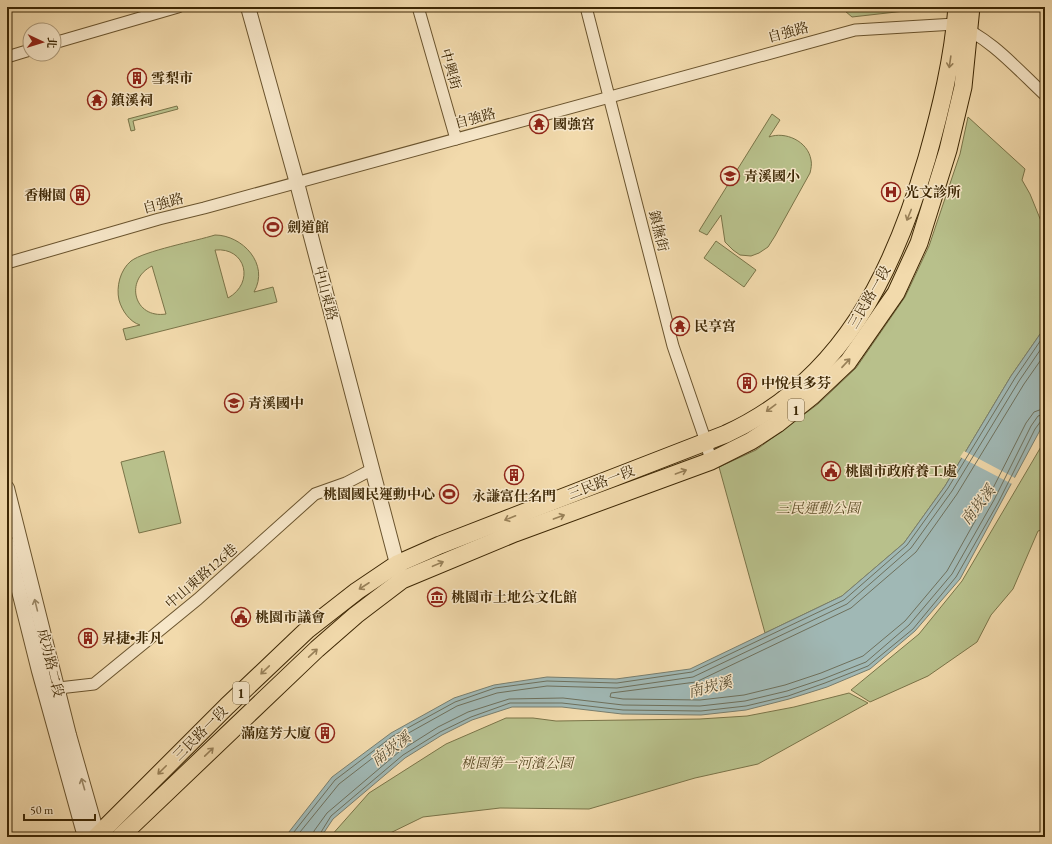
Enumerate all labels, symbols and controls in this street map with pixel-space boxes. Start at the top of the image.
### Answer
street label: 自強路 [765,18,811,46]
north arrow [22,22,62,62]
text: 北 [45,37,59,49]
street label: 中興街 [437,46,465,92]
one-way arrow [946,55,954,68]
building icon: 雪梨市 [126,67,148,89]
place label: 雪梨市 [151,69,193,87]
temple icon: 鎮溪祠 [86,89,108,111]
place label: 鎮溪祠 [111,91,153,109]
street label: 自強路 [452,104,498,132]
temple icon: 國強宮 [528,113,550,135]
place label: 國強宮 [553,115,595,133]
school or university icon: 青溪國小 [719,165,741,187]
place label: 青溪國小 [744,167,800,185]
hospital icon: 光文診所 [880,181,902,203]
place label: 光文診所 [905,183,961,201]
building icon: 香榭園 [69,184,91,206]
place label: 香榭園 [24,186,66,204]
street label: 自強路 [140,189,186,217]
street label: 鎮撫街 [645,208,673,254]
one-way arrow [905,208,913,220]
sports icon: 劍道館 [262,216,284,238]
place label: 劍道館 [287,218,329,236]
street label: 三民路一段 [844,262,894,332]
street label: 中山東路 [310,264,342,322]
temple icon: 民享宮 [669,315,691,337]
place label: 民享宮 [694,317,736,335]
one-way arrow [841,359,850,369]
building icon: 中悅貝多芬 [736,372,758,394]
place label: 中悅貝多芬 [761,374,831,392]
school or university icon: 青溪國中 [223,392,245,414]
place label: 青溪國中 [248,394,304,412]
road number: 1 [788,399,804,421]
one-way arrow [765,404,776,412]
public building icon: 桃園市政府養工處 [820,460,842,482]
street label: 三民路一段 [565,461,637,503]
place label: 桃園市政府養工處 [845,462,957,480]
building icon: 永謙富仕名門 [503,464,525,486]
one-way arrow [674,467,686,475]
water label: 南崁溪 [956,480,1000,528]
sports icon: 桃園國民運動中心 [438,483,460,505]
place label: 桃園國民運動中心 [323,485,435,503]
place label: 永謙富仕名門 [472,487,556,505]
park label: 三民運動公園 [776,499,862,517]
one-way arrow [552,513,564,521]
one-way arrow [504,515,516,522]
street label: 中山東路126巷 [161,540,241,612]
one-way arrow [431,560,443,568]
one-way arrow [358,582,370,590]
museum icon: 桃園市土地公文化館 [426,586,448,608]
place label: 桃園市土地公文化館 [451,588,577,606]
one-way arrow [32,598,39,611]
public building icon: 桃園市議會 [230,606,252,628]
place label: 桃園市議會 [255,608,325,626]
street label: 成功路二段 [34,627,68,699]
building icon: 昇捷•非凡 [77,627,99,649]
place label: 昇捷•非凡 [102,629,163,647]
one-way arrow [308,648,318,657]
one-way arrow [260,665,270,674]
water label: 南崁溪 [686,671,736,701]
road number: 1 [233,682,249,704]
street label: 三民路一段 [169,702,231,764]
building icon: 滿庭芳大廈 [314,722,336,744]
place label: 滿庭芳大廈 [241,724,311,742]
water label: 南崁溪 [367,726,416,770]
one-way arrow [204,747,214,757]
park label: 桃園第一河濱公園 [461,754,575,772]
one-way arrow [158,765,167,775]
one-way arrow [79,778,86,791]
scale bar [24,796,95,822]
text: 50 m [30,802,54,818]

